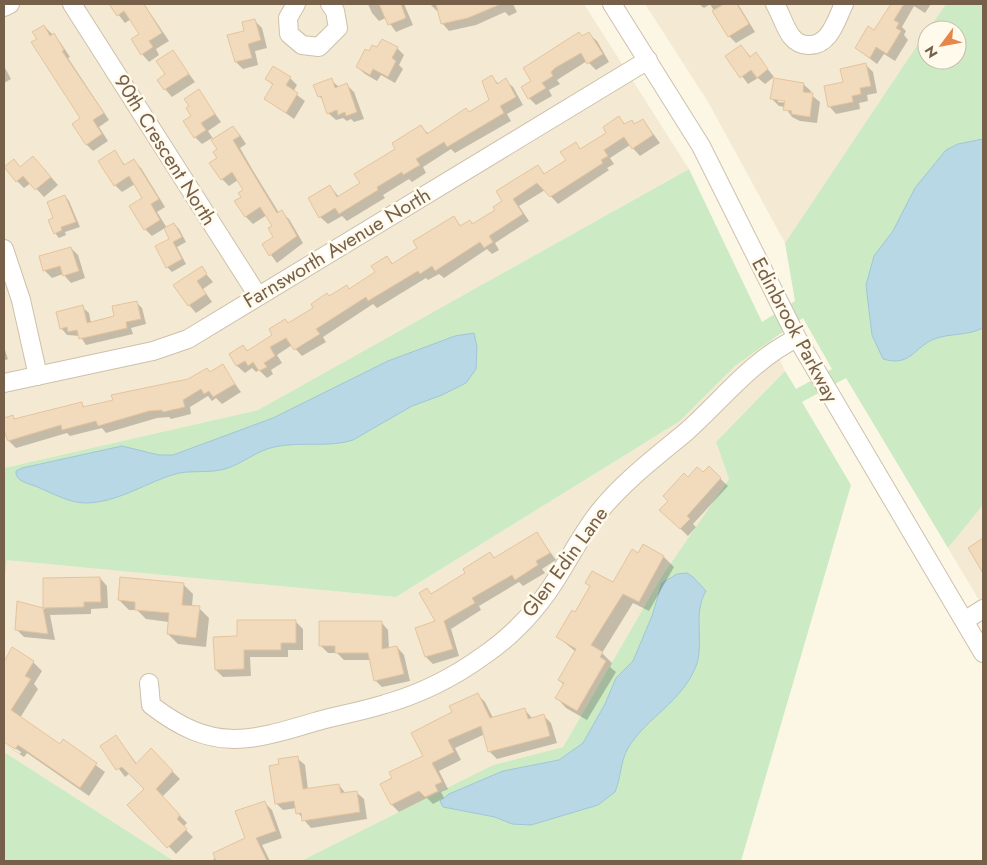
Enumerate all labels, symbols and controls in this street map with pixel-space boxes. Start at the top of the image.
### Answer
north arrow [917,20,967,70]
text: N [920,42,942,62]
street label: 90th Crescent North [107,69,223,231]
street label: Farnsworth Avenue North [238,181,436,315]
street label: Edinbrook Parkway [745,252,846,408]
street label: Glen Edin Lane [515,501,615,623]

